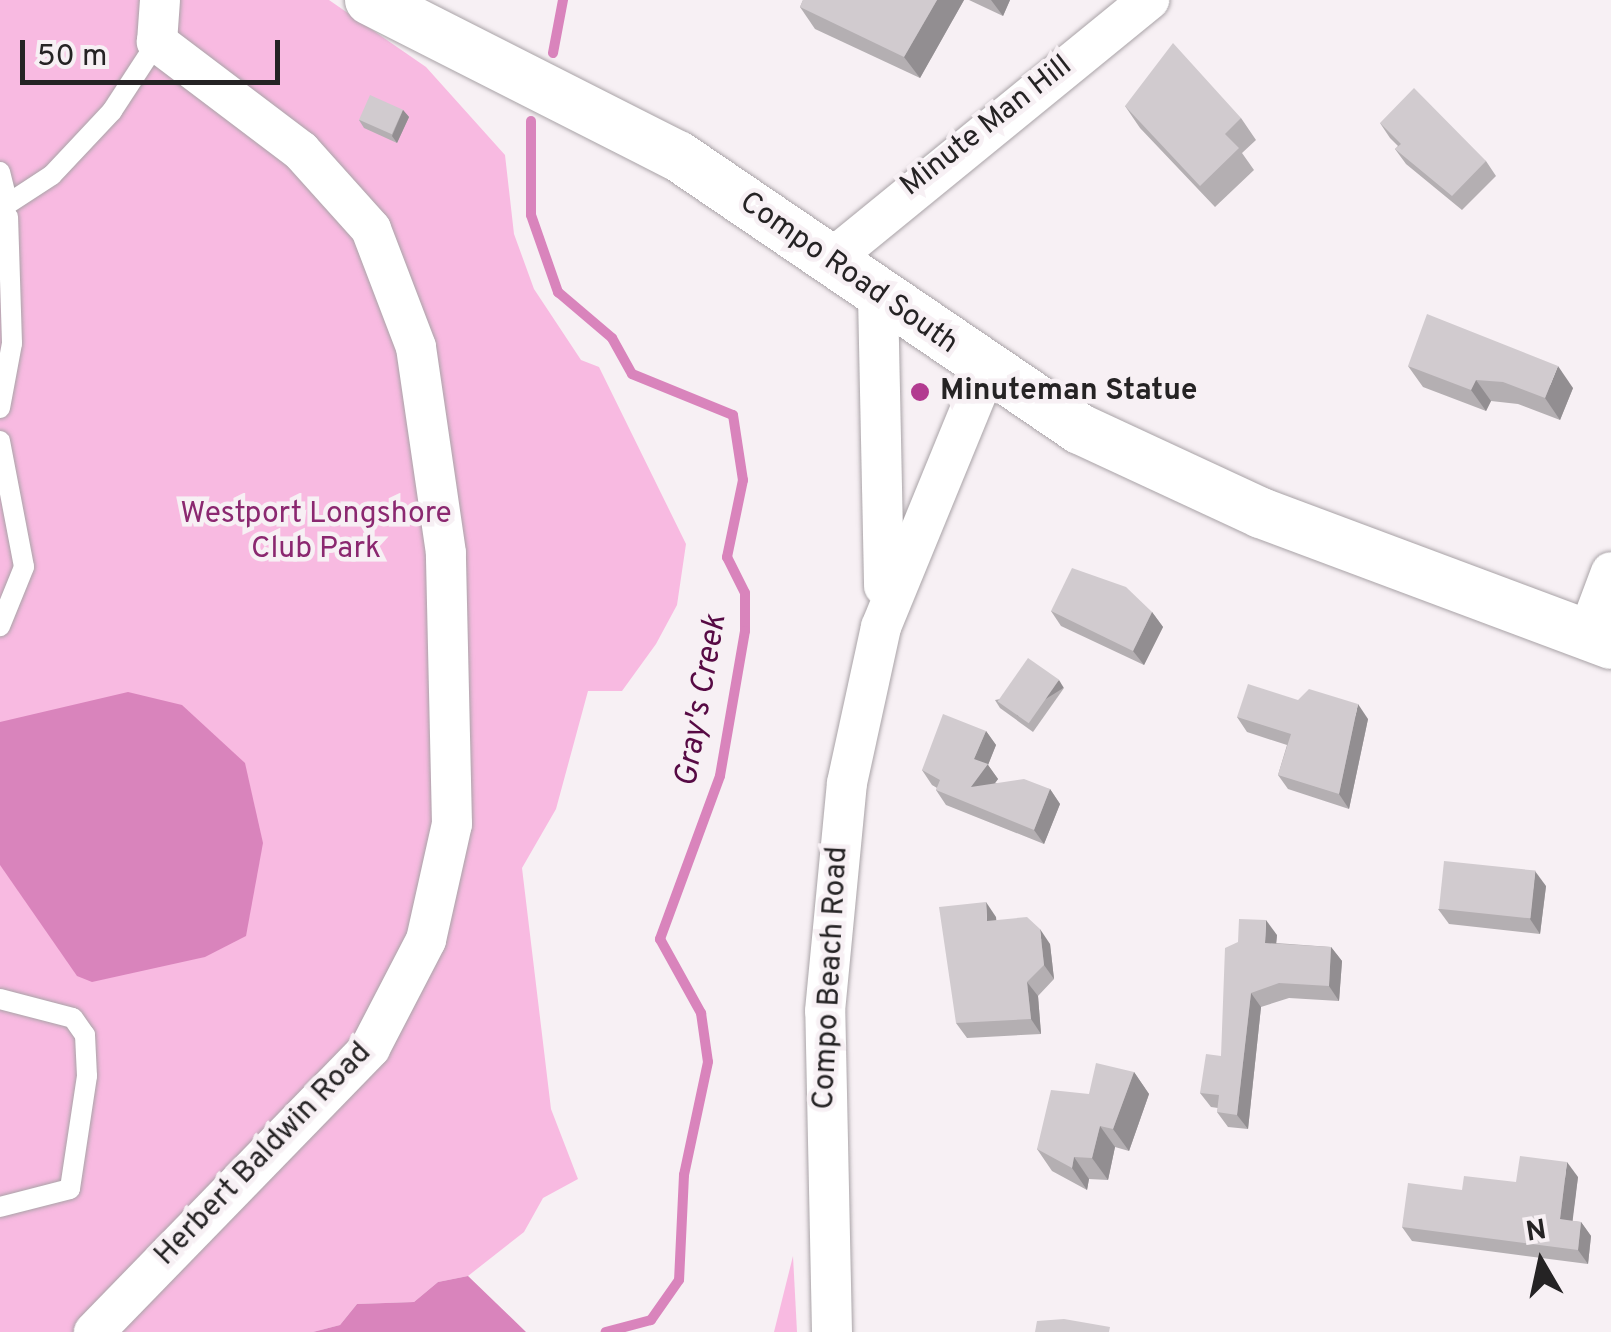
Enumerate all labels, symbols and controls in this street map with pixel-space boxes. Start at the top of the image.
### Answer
scale bar [25,20,285,82]
text: 50 m [37,39,107,76]
street label: Minute Man Hill [894,49,1080,205]
street label: Compo Road South [732,185,964,363]
place label: Minuteman Statue [940,374,1198,410]
marker: Minuteman Statue [909,381,931,403]
park label: Westport Longshore Club Park [180,497,452,568]
water label: Gray's Creek [668,612,736,790]
street label: Compo Beach Road [807,845,857,1111]
street label: Herbert Baldwin Road [148,1036,380,1274]
north arrow [1491,1212,1591,1312]
text: N [1524,1213,1549,1252]

